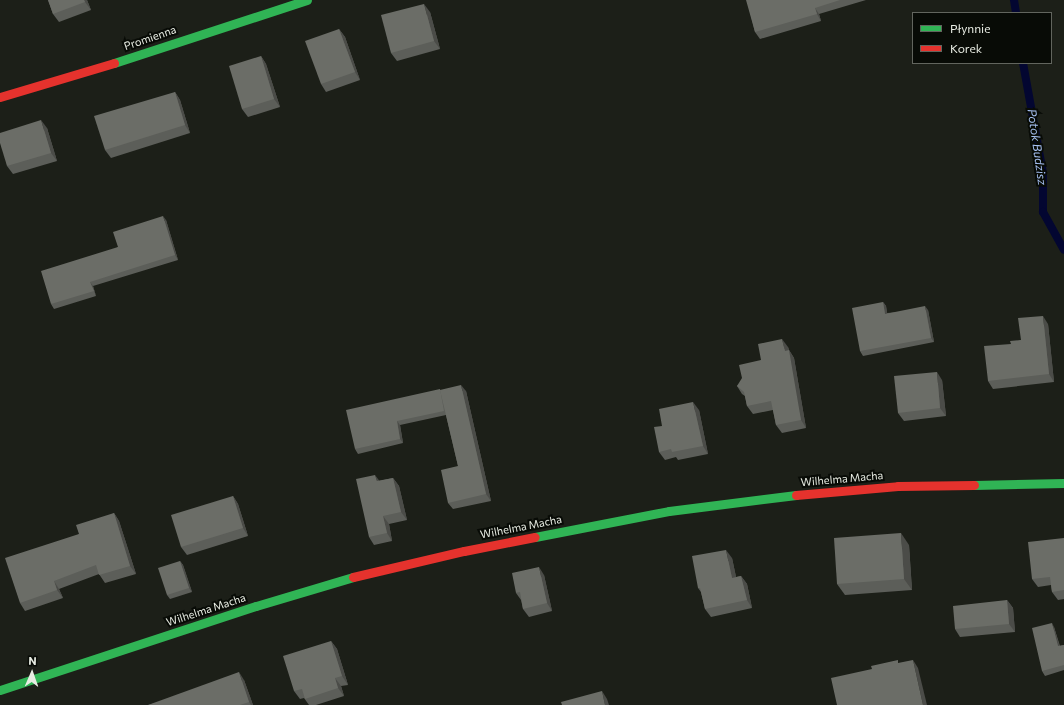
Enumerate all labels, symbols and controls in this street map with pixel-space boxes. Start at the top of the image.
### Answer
legend [912,12,1052,64]
text: Płynnie [950,21,991,35]
street label: Promienna [122,23,178,53]
text: Korek [950,41,982,55]
water label: Potok Budzisz [1025,108,1049,186]
street label: Wilhelma Macha [800,469,884,489]
street label: Wilhelma Macha [479,513,563,541]
street label: Wilhelma Macha [165,591,247,629]
north arrow [12,653,52,693]
text: N [28,654,37,667]

